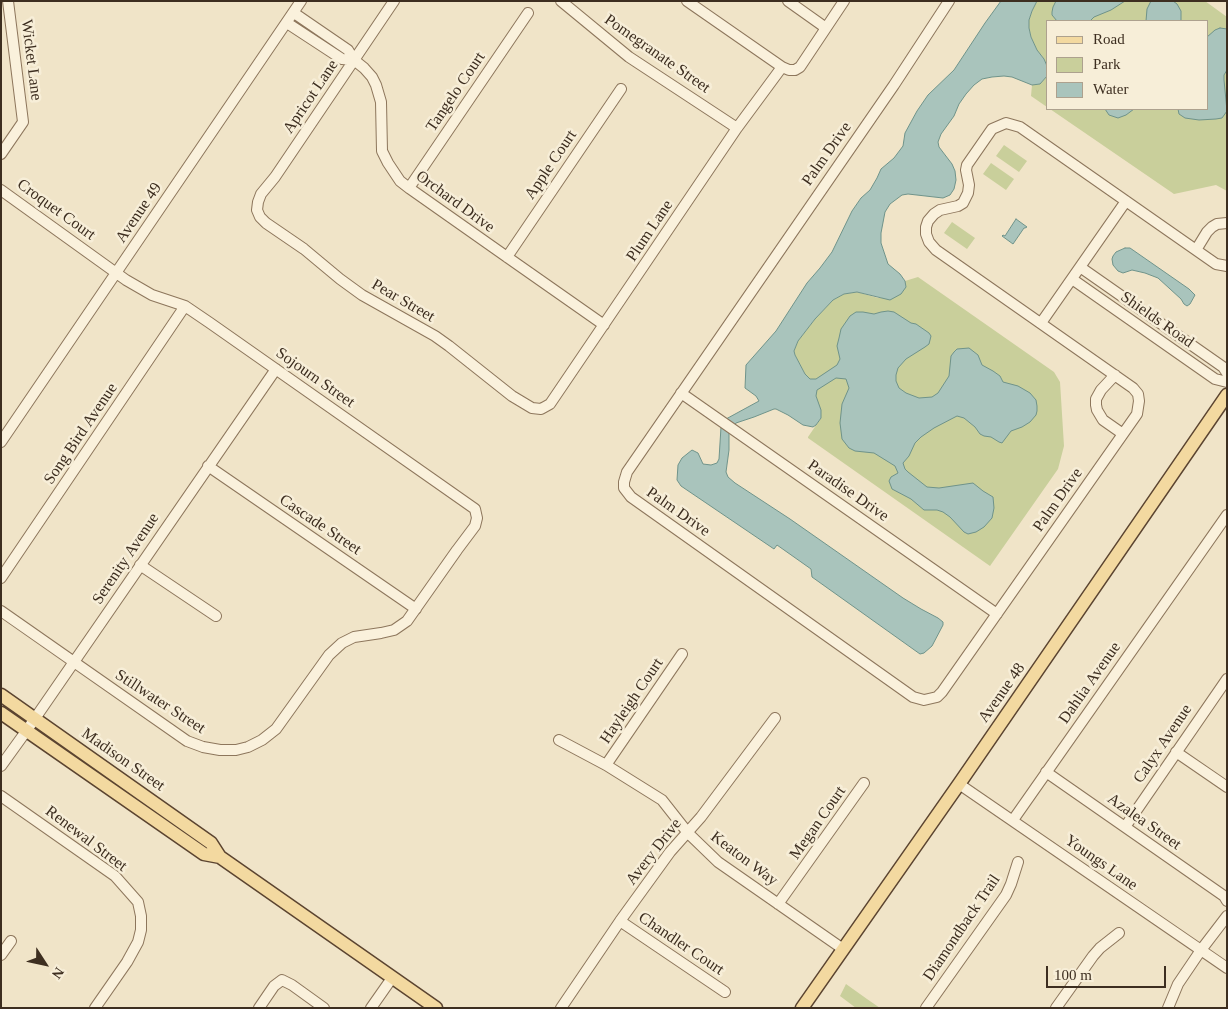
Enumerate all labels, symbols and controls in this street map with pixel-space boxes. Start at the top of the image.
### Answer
street label: Pomegranate Street [600,10,714,98]
street label: Wicket Lane [17,18,45,102]
legend [1046,20,1208,110]
text: Road [1093,31,1125,47]
street label: Tangelo Court [422,49,490,135]
street label: Apricot Lane [279,56,343,138]
text: Park [1093,56,1121,72]
text: Water [1093,81,1128,97]
street label: Palm Drive [798,118,856,190]
street label: Apple Court [521,127,581,203]
street label: Orchard Drive [412,167,498,237]
street label: Croquet Court [13,175,99,245]
street label: Avenue 49 [112,179,166,247]
street label: Plum Lane [623,197,677,265]
street label: Pear Street [368,275,438,327]
street label: Shields Road [1117,288,1197,352]
street label: Sojourn Street [272,344,358,412]
street label: Song Bird Avenue [40,380,122,488]
street label: Paradise Drive [804,456,892,526]
street label: Palm Drive [1029,464,1087,536]
street label: Palm Drive [642,483,714,541]
street label: Cascade Street [275,491,365,559]
street label: Serenity Avenue [88,510,164,608]
street label: Dahlia Avenue [1055,638,1125,728]
street label: Hayleigh Court [596,655,668,747]
street label: Avenue 48 [974,659,1030,727]
street label: Stillwater Street [111,666,209,738]
street label: Calyx Avenue [1130,701,1196,787]
street label: Madison Street [78,724,168,796]
street label: Megan Court [786,783,850,863]
street label: Azalea Street [1103,790,1185,854]
street label: Renewal Street [41,802,131,876]
street label: Avery Drive [622,815,686,889]
street label: Keaton Way [707,828,781,890]
street label: Youngs Lane [1061,831,1141,895]
street label: Diamondback Trail [919,871,1005,985]
street label: Chandler Court [635,908,727,980]
north arrow [20,939,70,989]
scale bar [1048,956,1168,988]
text: N [49,964,67,981]
text: 100 m [1054,967,1092,983]

